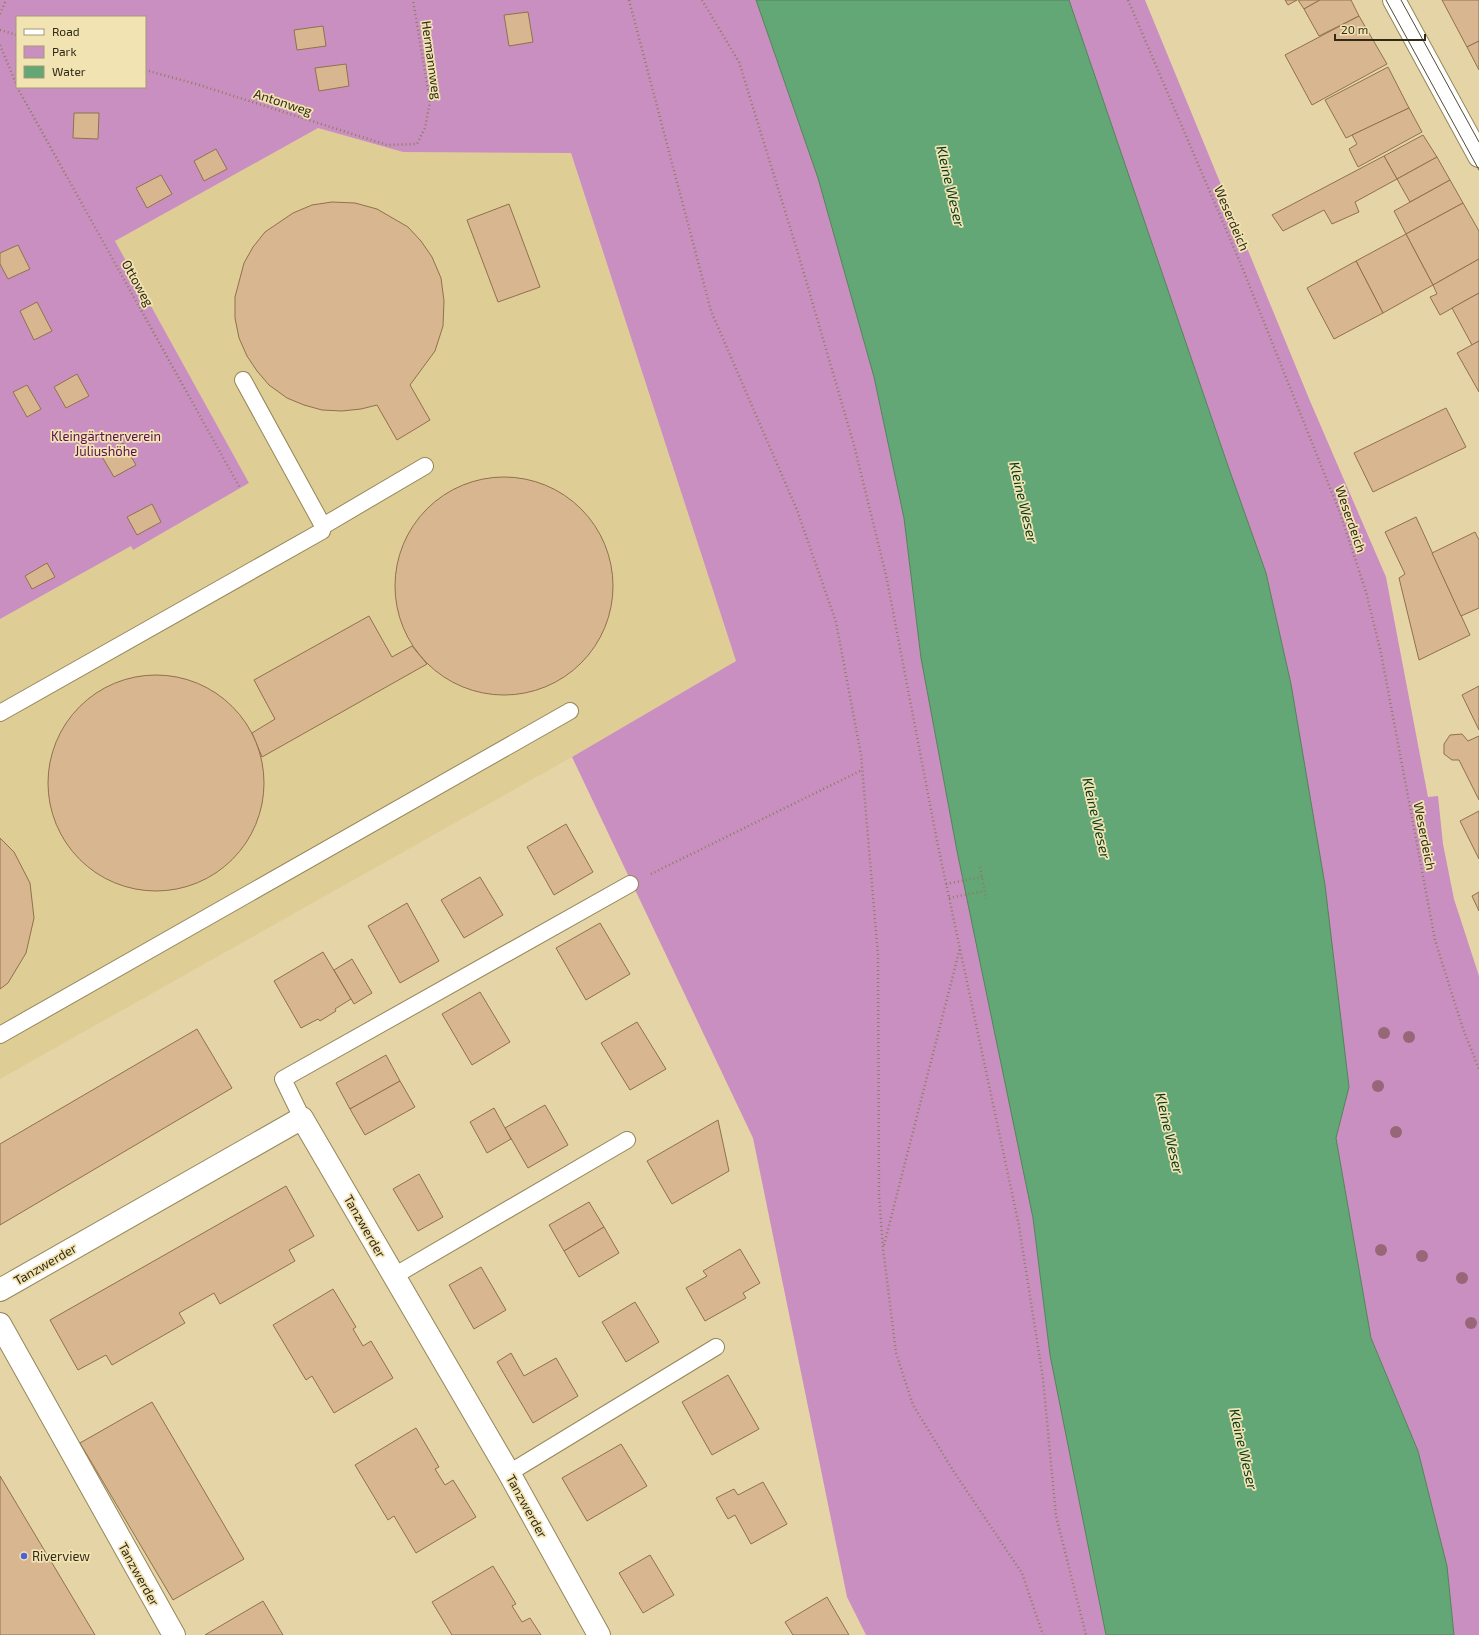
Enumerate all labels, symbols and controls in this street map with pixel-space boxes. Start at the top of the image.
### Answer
legend [16,16,146,88]
scale bar [1335,16,1425,42]
street label: Hermannweg [419,20,445,100]
text: 20 m [1341,22,1368,36]
text: Road [52,24,80,38]
text: Park [52,44,77,58]
text: Water [52,64,86,78]
street label: Antonweg [252,85,314,119]
water label: Kleine Weser [933,144,969,229]
street label: Weserdeich [1211,183,1253,253]
street label: Ottoweg [119,257,157,309]
park label: Kleingärtnerverein Juliushöhe [51,428,161,459]
water label: Kleine Weser [1006,460,1042,545]
street label: Weserdeich [1332,484,1370,554]
water label: Kleine Weser [1079,776,1115,861]
street label: Weserdeich [1411,800,1439,872]
water label: Kleine Weser [1152,1091,1188,1176]
street label: Tanzwerder [341,1192,389,1260]
street label: Tanzwerder [11,1240,79,1288]
water label: Kleine Weser [1226,1407,1262,1492]
street label: Tanzwerder [503,1471,551,1541]
street label: Tanzwerder [115,1539,163,1609]
place label: Riverview [32,1548,90,1564]
marker: Riverview [19,1551,29,1561]

